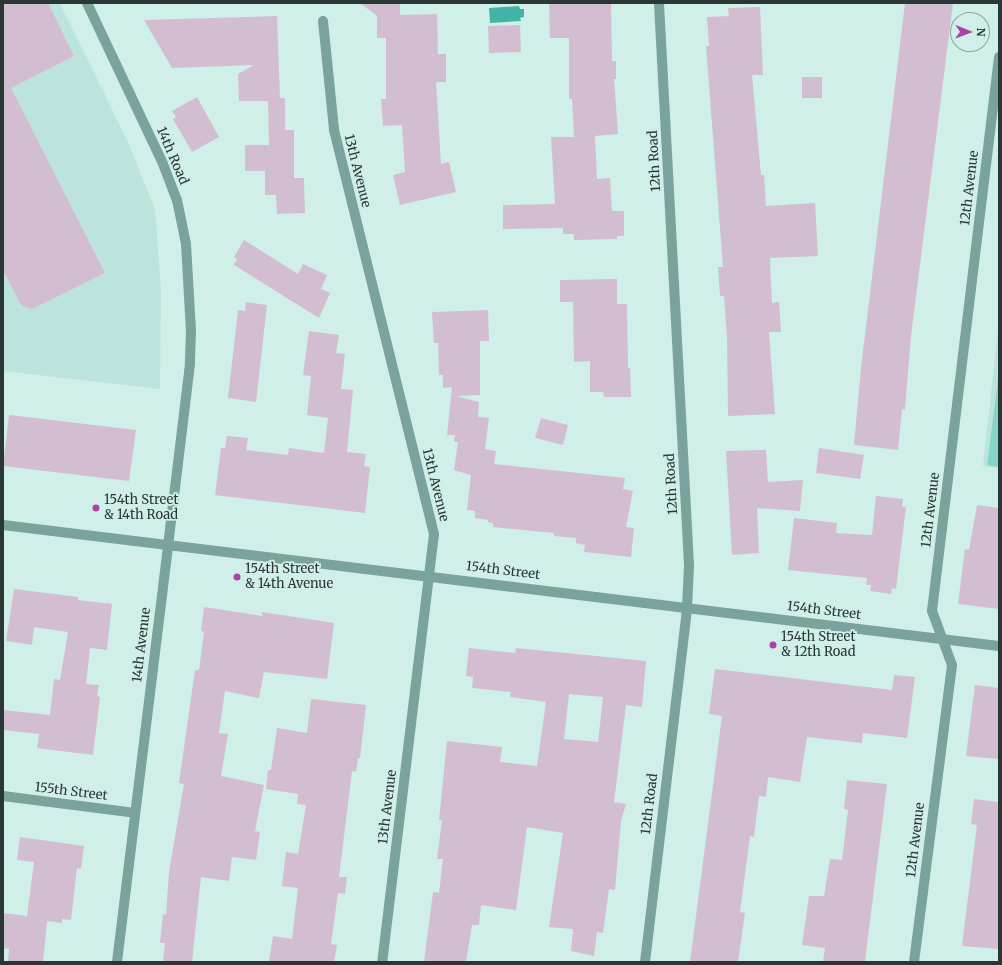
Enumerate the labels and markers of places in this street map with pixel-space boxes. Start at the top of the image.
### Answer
place label: 154th Street & 14th Road [104,493,178,524]
marker: 154th Street & 14th Road [91,503,101,513]
place label: 154th Street & 14th Avenue [245,562,333,593]
marker: 154th Street & 14th Avenue [232,572,242,582]
place label: 154th Street & 12th Road [781,630,855,661]
marker: 154th Street & 12th Road [768,640,778,650]

